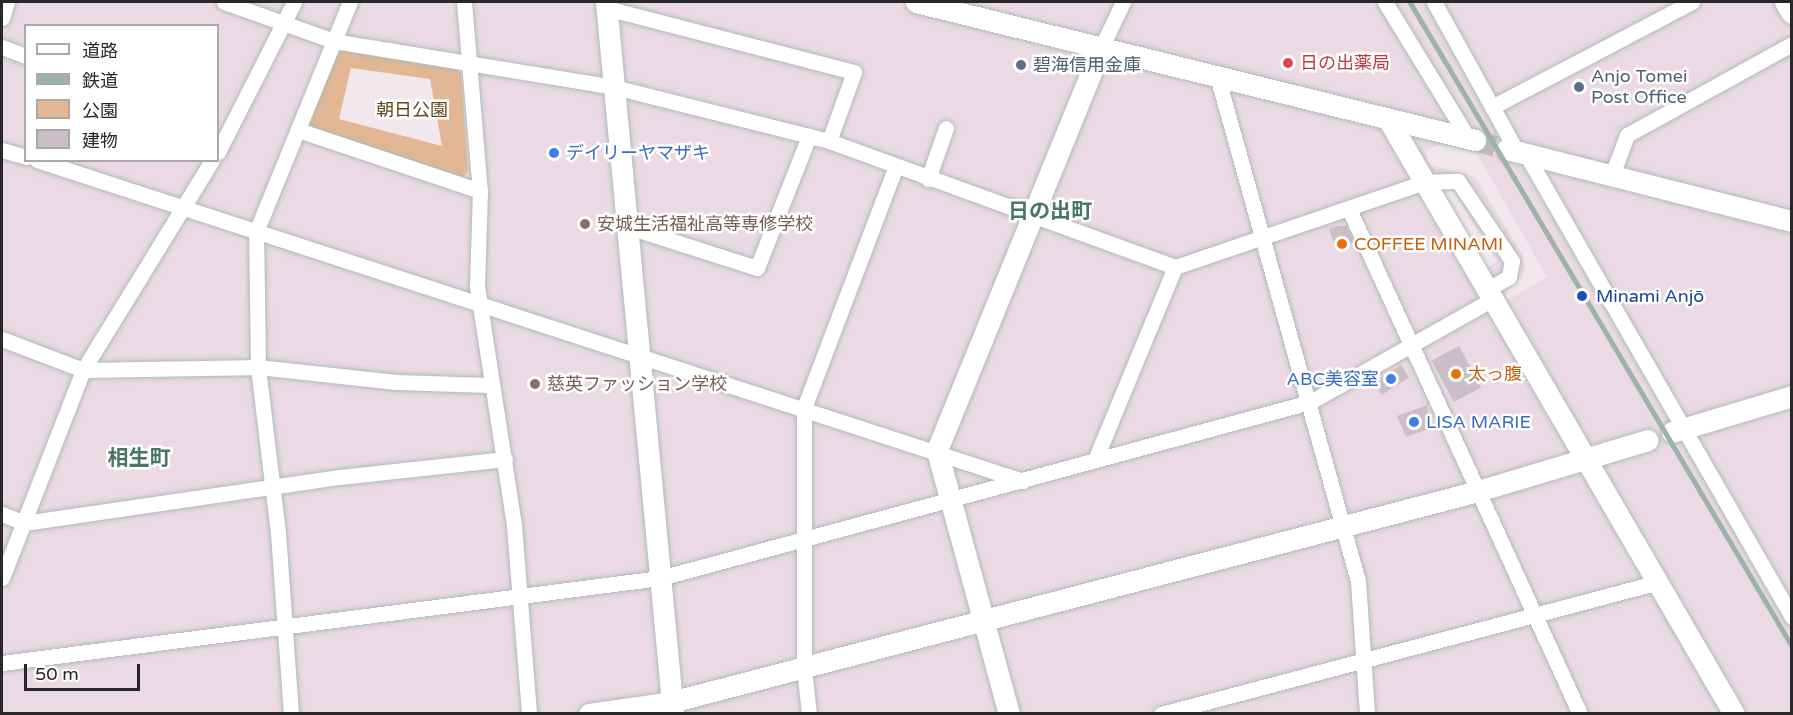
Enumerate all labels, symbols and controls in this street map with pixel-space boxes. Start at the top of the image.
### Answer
legend [24,24,219,162]
text: 道路 [82,40,118,62]
place label: 日の出薬局 [1300,52,1390,74]
place label: 碧海信用金庫 [1033,54,1141,76]
marker: 日の出薬局 [1281,56,1295,70]
marker: 碧海信用金庫 [1014,58,1028,72]
place label: Anjo Tomei Post Office [1591,66,1687,109]
text: 鉄道 [82,70,118,92]
marker: Anjo Tomei Post Office [1572,80,1586,94]
park label: 朝日公園 [376,99,448,121]
text: 公園 [82,100,118,122]
text: 建物 [82,130,118,152]
place label: デイリーヤマザキ [566,142,710,164]
marker: デイリーヤマザキ [547,146,561,160]
district label: 日の出町 [1008,199,1092,225]
place label: 安城生活福祉高等専修学校 [597,213,813,235]
marker: 安城生活福祉高等専修学校 [578,217,592,231]
place label: COFFEE MINAMI [1354,233,1503,255]
marker: COFFEE MINAMI [1335,237,1349,251]
place label: Minami Anjō [1596,285,1704,307]
marker: Minami Anjō [1573,287,1591,305]
place label: 太っ腹 [1468,363,1522,385]
marker: 太っ腹 [1449,367,1463,381]
place label: ABC美容室 [1287,368,1379,390]
marker: ABC美容室 [1384,372,1398,386]
place label: 慈英ファッション学校 [547,373,727,395]
marker: 慈英ファッション学校 [528,377,542,391]
place label: LISA MARIE [1426,411,1531,433]
marker: LISA MARIE [1407,415,1421,429]
district label: 相生町 [108,446,170,472]
scale bar [27,652,142,690]
text: 50 m [35,663,79,685]

